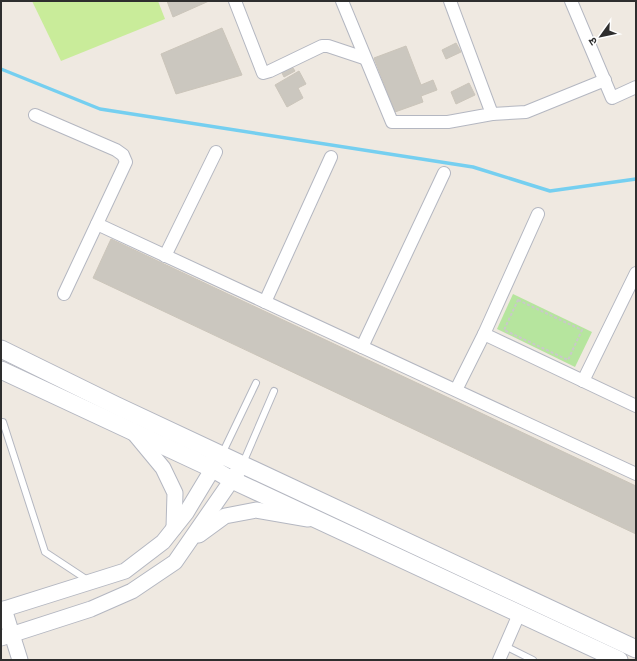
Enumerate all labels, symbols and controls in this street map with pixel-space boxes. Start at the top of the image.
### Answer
north arrow [581,16,621,56]
text: उ [584,34,600,49]

